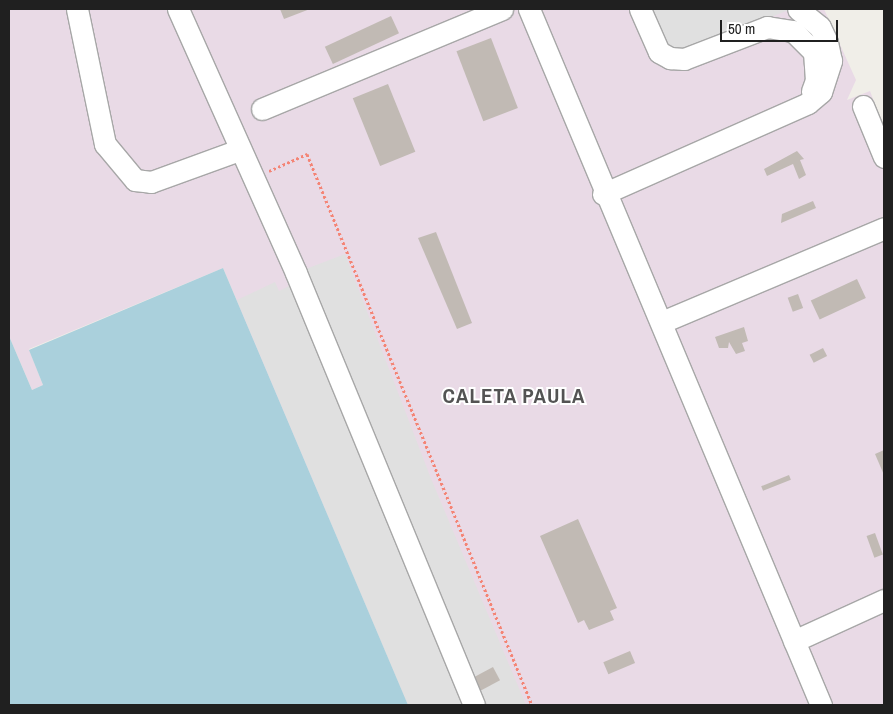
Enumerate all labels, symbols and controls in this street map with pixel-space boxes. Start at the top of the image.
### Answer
scale bar [723,10,840,42]
text: 50 m [728,18,755,39]
district label: CALETA PAULA [441,383,587,409]

